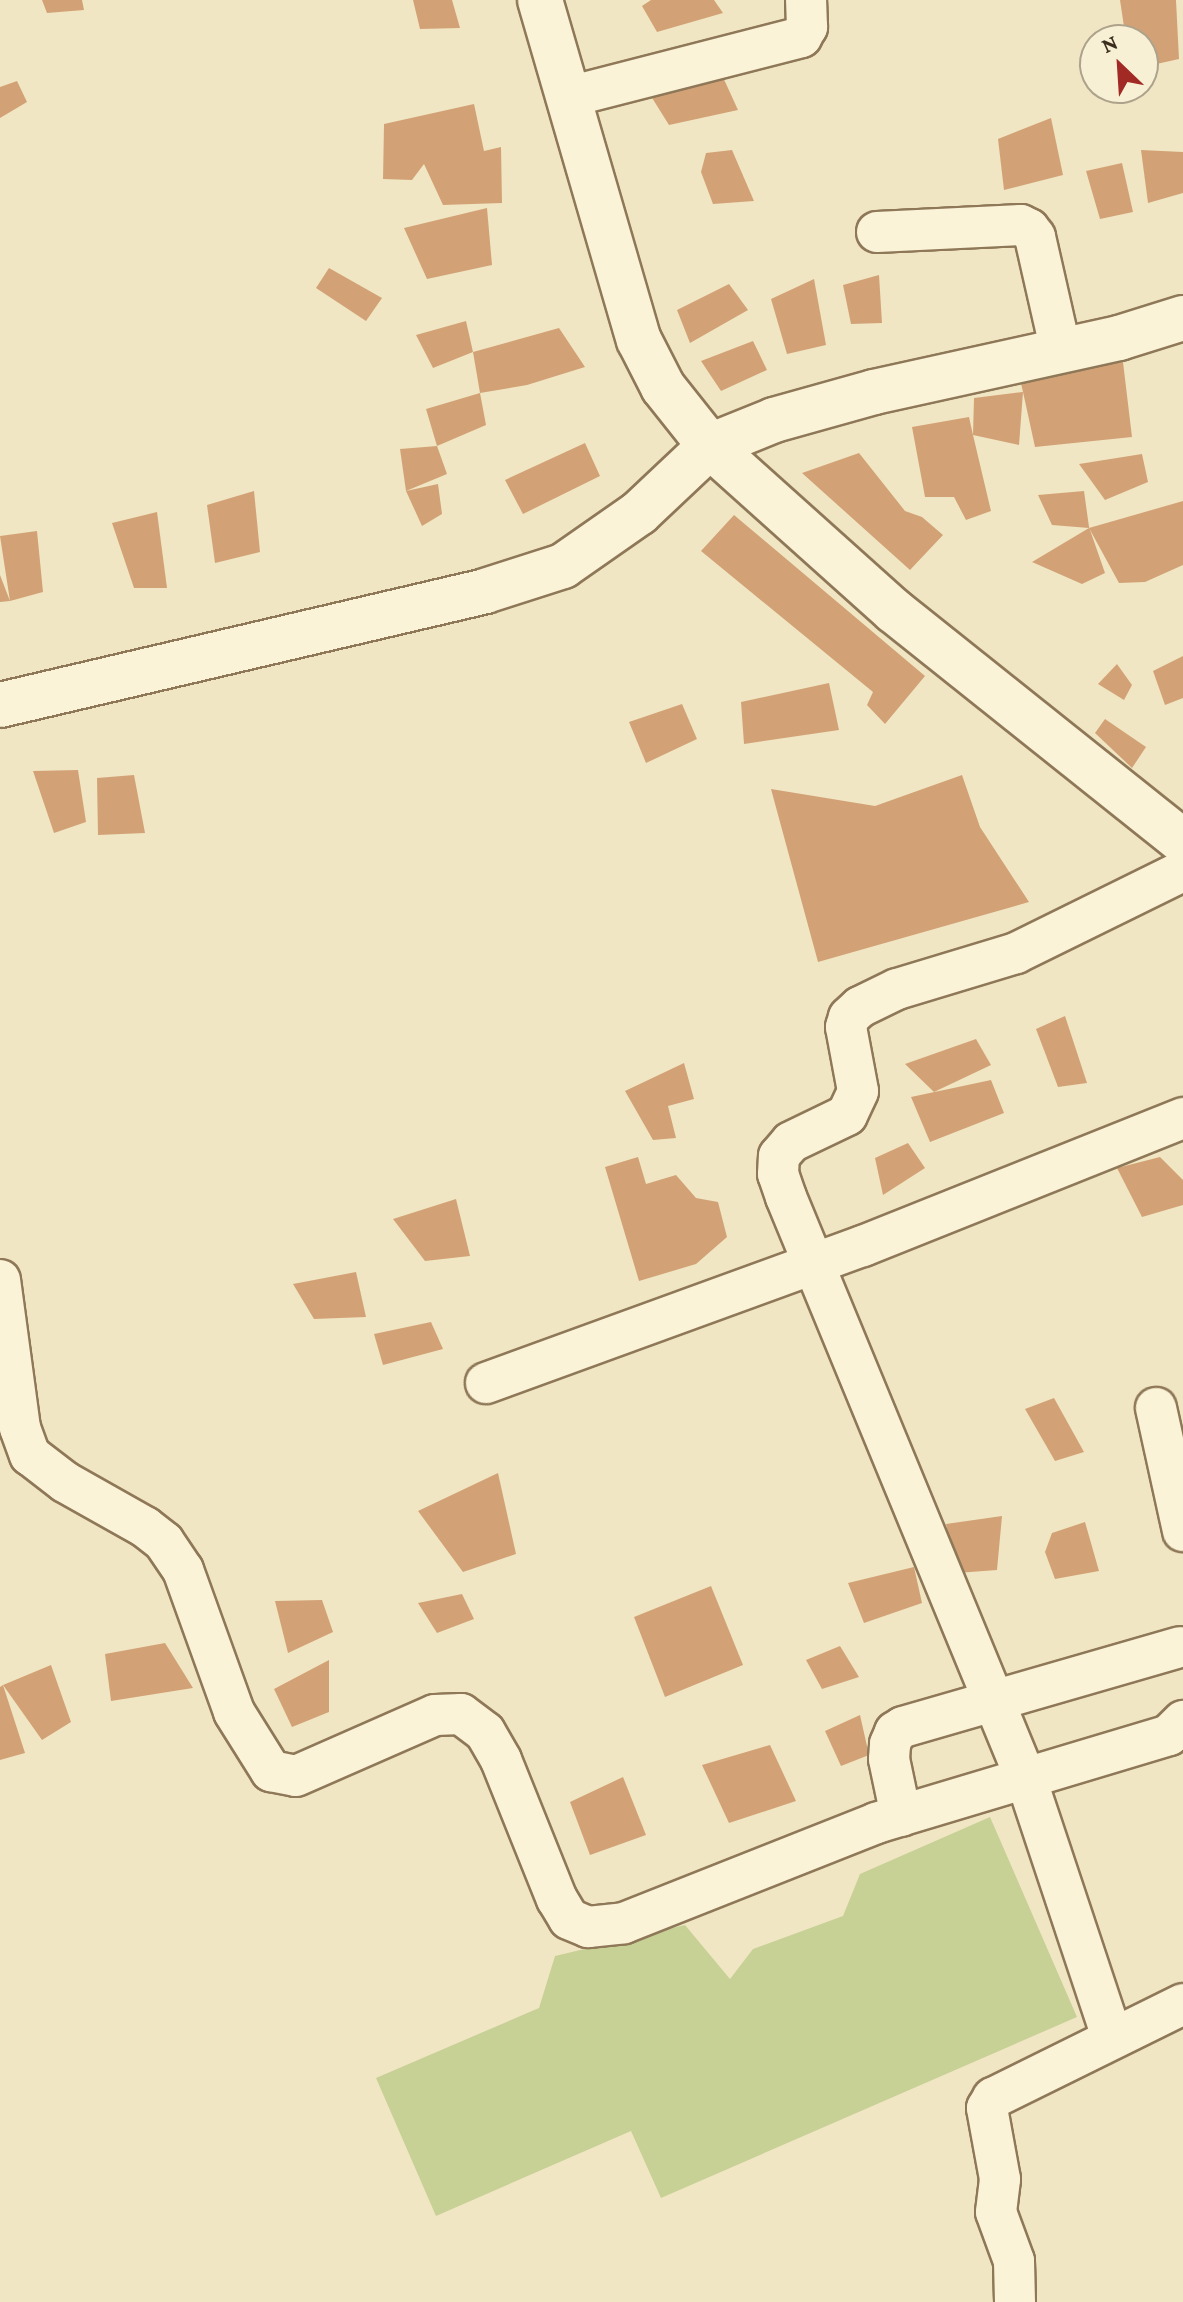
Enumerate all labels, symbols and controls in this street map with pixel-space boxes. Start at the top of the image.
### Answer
north arrow [1079,24,1159,104]
text: N [1097,29,1122,58]

